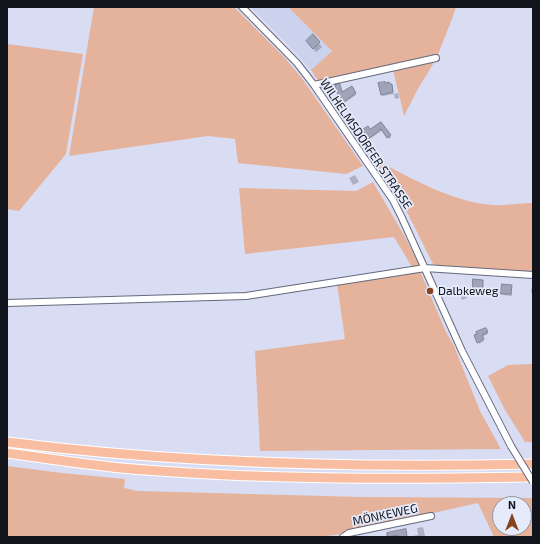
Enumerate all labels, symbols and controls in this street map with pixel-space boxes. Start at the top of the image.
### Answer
street label: WILHELMSDORFER STRASSE [317,76,415,212]
place label: Dalbkeweg [438,284,498,298]
marker: Dalbkeweg [425,286,435,296]
north arrow [492,496,532,536]
text: N [508,498,516,511]
street label: MÖNKEWEG [351,501,419,529]

